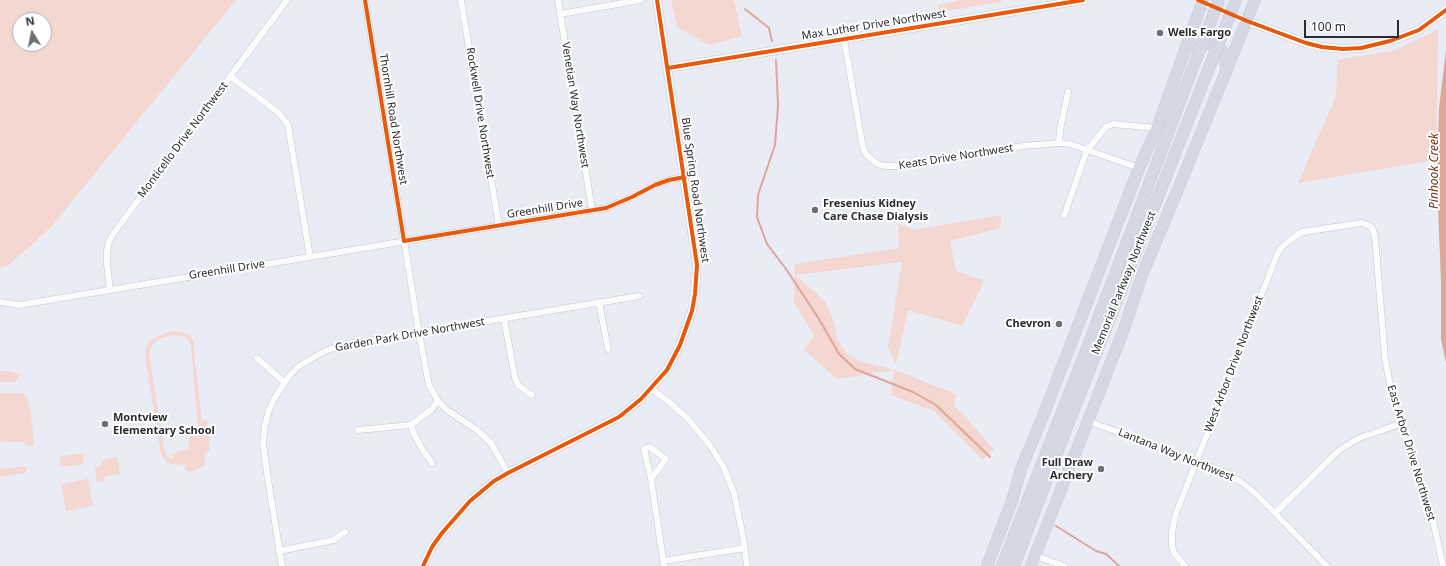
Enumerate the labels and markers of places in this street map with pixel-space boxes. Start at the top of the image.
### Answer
place label: Wells Fargo [1168,26,1231,40]
marker: Wells Fargo [1155,28,1165,38]
place label: Fresenius Kidney Care Chase Dialysis [823,197,928,223]
marker: Fresenius Kidney Care Chase Dialysis [810,205,820,215]
place label: Chevron [1005,317,1051,331]
marker: Chevron [1054,319,1064,329]
place label: Montview Elementary School [113,411,215,437]
marker: Montview Elementary School [100,419,110,429]
place label: Full Draw Archery [1042,456,1093,482]
marker: Full Draw Archery [1096,464,1106,474]

